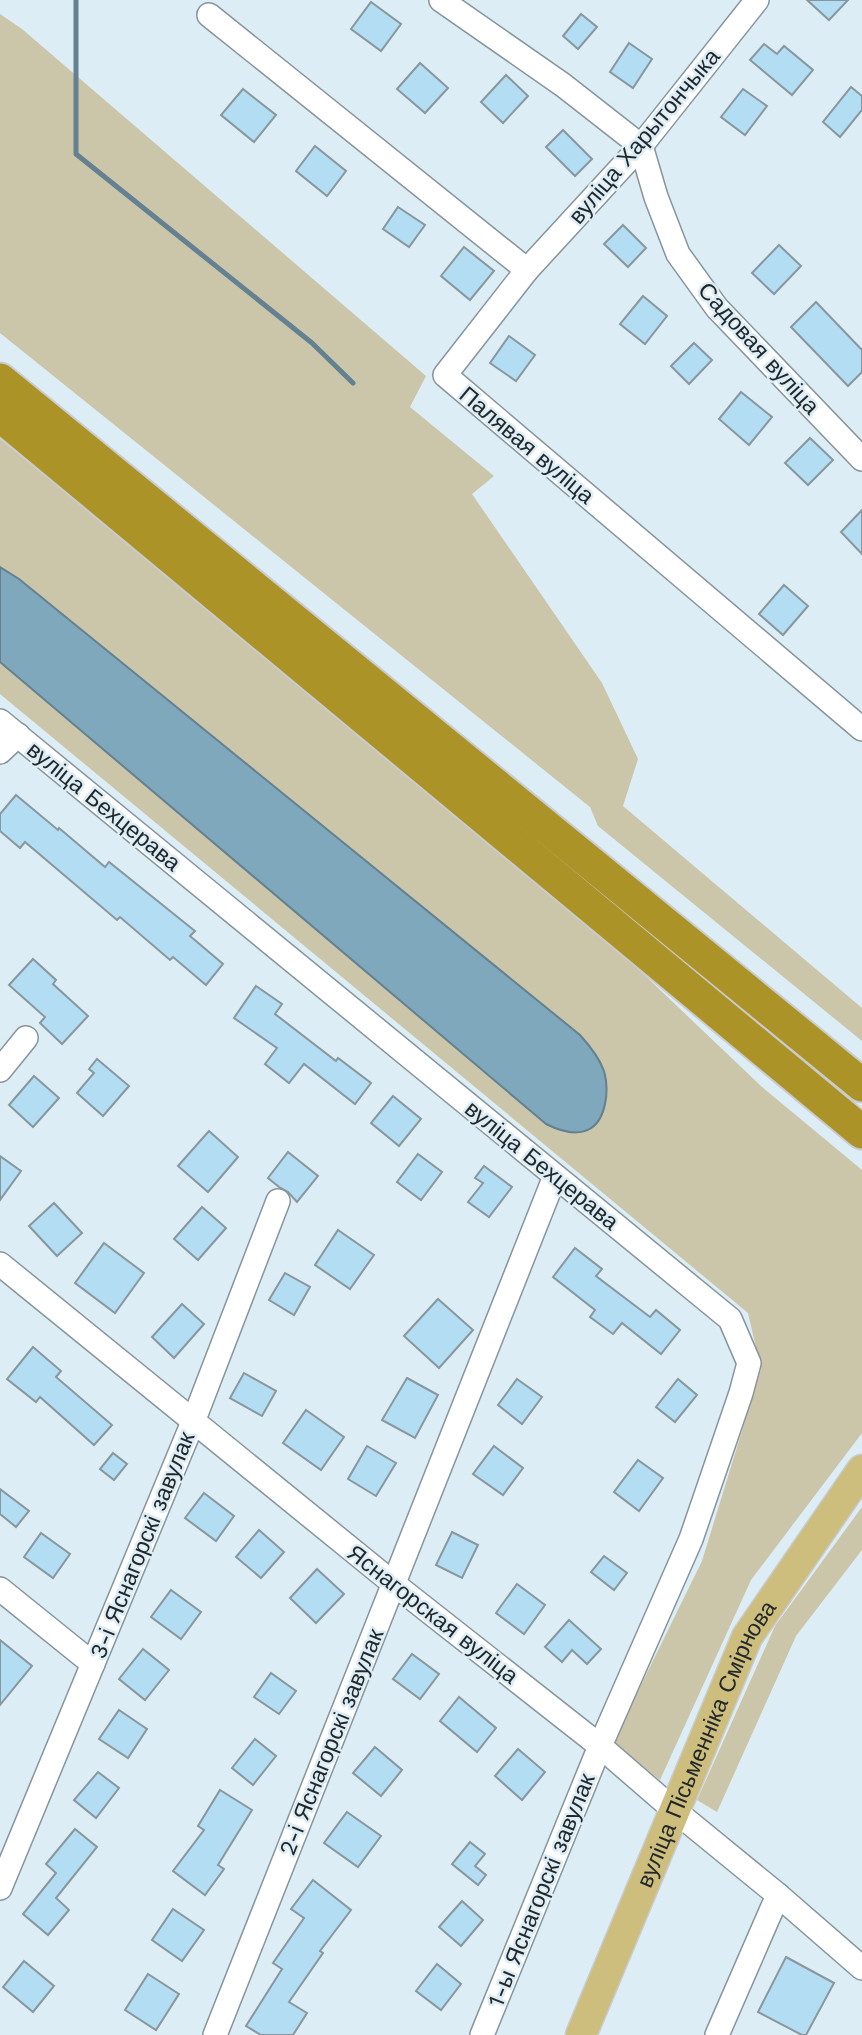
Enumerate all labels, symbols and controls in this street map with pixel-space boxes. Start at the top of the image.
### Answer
street label: вуліца Харытончыка [563,43,726,229]
street label: Садовая вуліца [692,277,825,420]
street label: Палявая вуліца [454,381,600,510]
street label: вуліца Бехцерава [21,736,186,877]
street label: вуліца Бехцерава [459,1095,624,1236]
street label: 3-і Яснагорскі завулак [85,1427,201,1662]
street label: Яснагорская вуліца [342,1539,524,1690]
street label: вуліца Пісьменніка Смірнова [631,1595,782,1891]
street label: 2-і Яснагорскі завулак [274,1624,390,1859]
street label: 1-ы Яснагорскі завулак [482,1769,601,2011]

